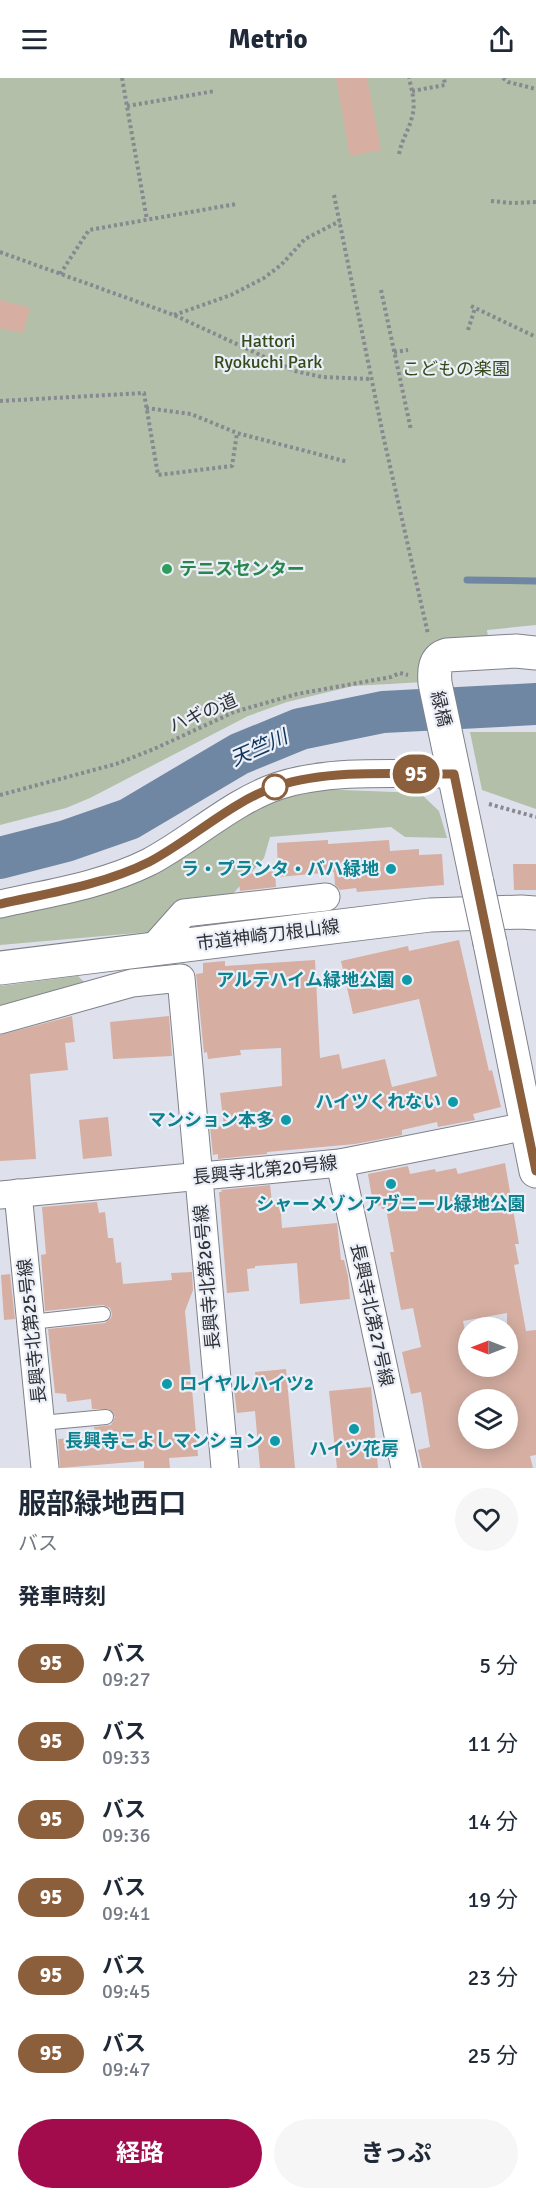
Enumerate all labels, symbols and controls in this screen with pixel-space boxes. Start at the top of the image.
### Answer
icon: menu [18,23,51,56]
text: Metrio [228,23,308,56]
icon: share [485,23,518,56]
park label: Hattori Ryokuchi Park [214,330,322,373]
park label: こどもの楽園 [402,358,510,380]
place label: テニスセンター [179,558,305,580]
marker: テニスセンター [160,562,174,576]
street label: ハギの道 [166,689,240,737]
street label: 緑橋 [426,689,456,729]
water label: 天竺川 [227,724,293,772]
line badge: 95 [389,754,443,794]
text: 95 [405,761,427,787]
unlabelled marker [262,774,288,800]
place label: ラ・プランタ・バハ緑地 [181,858,379,880]
marker: ラ・プランタ・バハ緑地 [384,862,398,876]
street label: 市道神崎刀根山線 [195,915,341,955]
place label: アルテハイム緑地公園 [216,969,395,991]
marker: アルテハイム緑地公園 [400,973,414,987]
place label: ハイツくれない [315,1091,441,1113]
marker: ハイツくれない [446,1095,460,1109]
place label: マンション本多 [148,1109,274,1131]
marker: マンション本多 [279,1113,293,1127]
street label: 長興寺北第20号線 [192,1151,338,1189]
marker: シャーメゾンアヴニール緑地公園 [384,1177,398,1191]
place label: シャーメゾンアヴニール緑地公園 [256,1193,526,1215]
street label: 長興寺北第26号線 [190,1204,224,1350]
street label: 長興寺北第27号線 [346,1242,398,1388]
street label: 長興寺北第25号線 [13,1258,51,1404]
north arrow [458,1317,518,1377]
map controls [458,1317,518,1449]
place label: ロイヤルハイツ2 [179,1373,314,1395]
marker: ロイヤルハイツ2 [160,1377,174,1391]
button: layers [458,1389,518,1449]
marker: ハイツ花房 [347,1422,361,1436]
place label: 長興寺こよしマンション [65,1430,263,1452]
marker: 長興寺こよしマンション [268,1434,282,1448]
place label: ハイツ花房 [309,1438,399,1460]
text: 服部緑地西口 [18,1487,186,1521]
button: heart [455,1488,518,1551]
text: バス [18,1531,58,1556]
text: 発車時刻 [18,1583,106,1610]
text: バス [102,1640,146,1667]
text: 95 [40,1650,62,1676]
text: 5 分 [479,1652,518,1679]
text: 09:27 [102,1667,151,1692]
text: バス [102,1718,146,1745]
text: 95 [40,1728,62,1754]
text: 11 分 [467,1730,518,1757]
text: 09:33 [102,1745,151,1770]
text: バス [102,1796,146,1823]
text: 95 [40,1806,62,1832]
text: 14 分 [467,1808,518,1835]
text: 09:36 [102,1823,151,1848]
text: バス [102,1874,146,1901]
text: 95 [40,1884,62,1910]
text: 19 分 [467,1886,518,1913]
text: 09:41 [102,1901,151,1926]
text: バス [102,1952,146,1979]
text: 95 [40,1962,62,1988]
text: 23 分 [467,1964,518,1991]
text: 09:45 [102,1979,151,2004]
text: バス [102,2030,146,2057]
text: 95 [40,2040,62,2066]
text: 25 分 [467,2042,518,2069]
text: 09:47 [102,2057,151,2082]
button: 経路 [18,2119,262,2188]
button: きっぷ [274,2119,518,2188]

